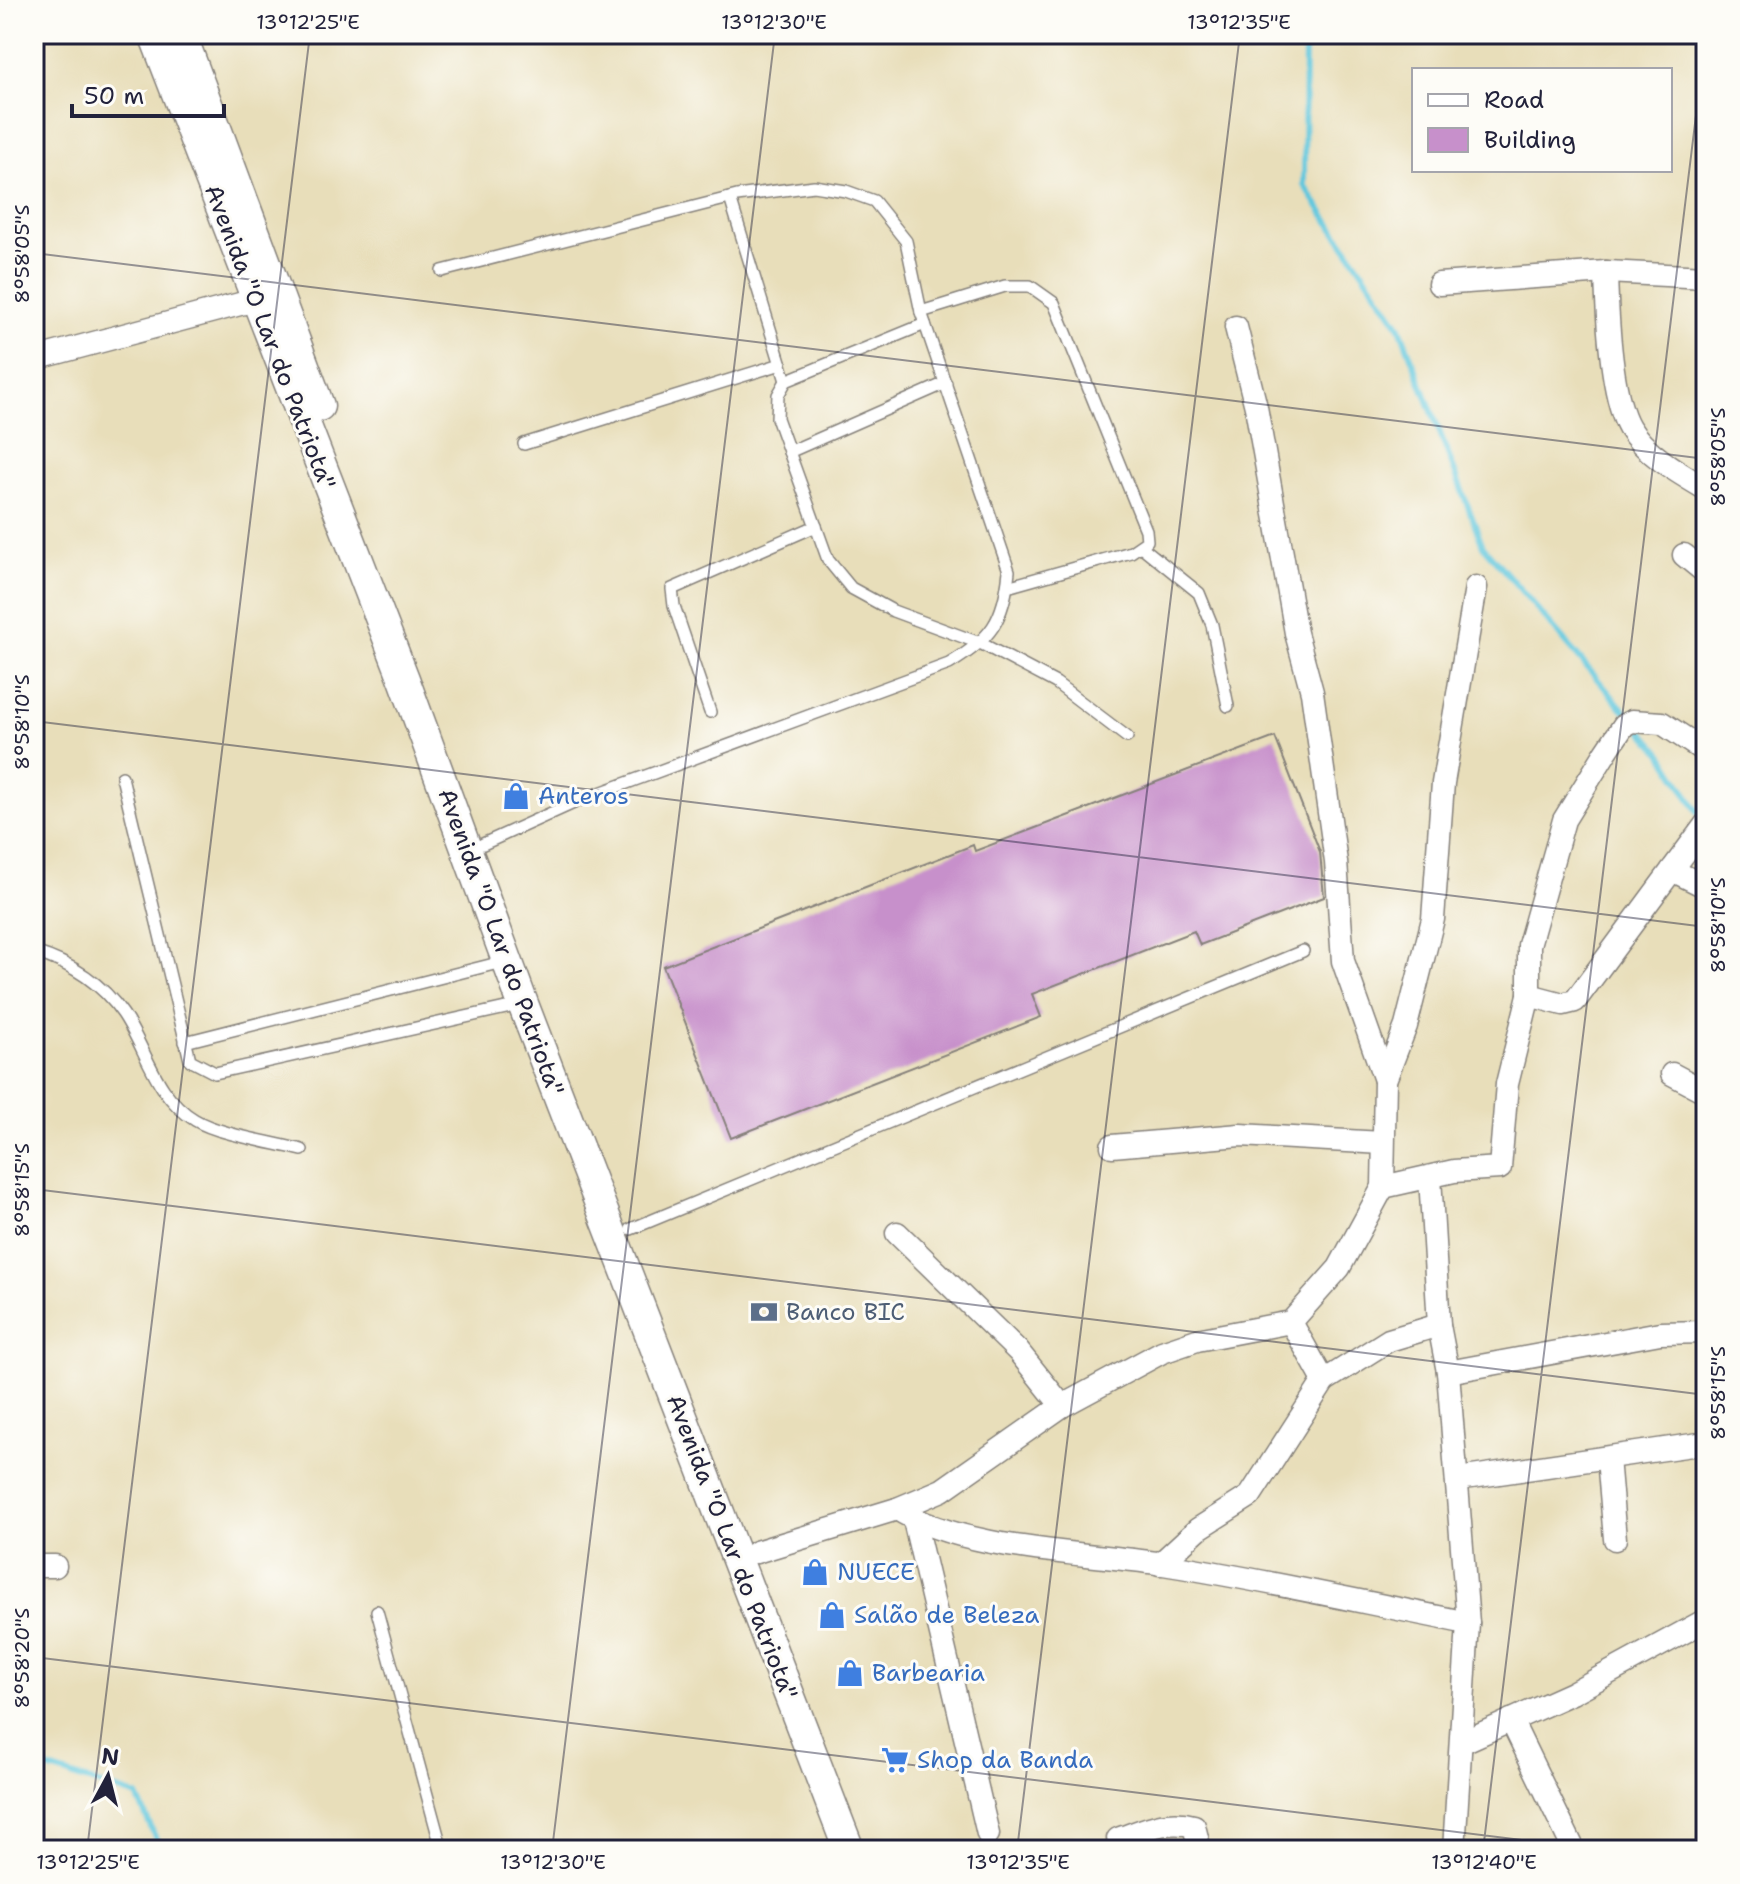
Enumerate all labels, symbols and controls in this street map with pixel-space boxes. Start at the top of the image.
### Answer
text: 13°12'25"E [256,9,360,35]
text: 13°12'30"E [721,9,827,35]
text: 13°12'35"E [1187,9,1291,35]
scale bar [72,68,224,118]
legend [1412,68,1672,172]
text: 50 m [84,80,144,112]
text: Road [1484,84,1544,116]
text: Building [1484,124,1576,156]
street label: Avenida "O Lar do Patriota" [197,180,343,494]
text: 8°58'05"S [9,204,35,304]
text: 8°58'05"S [1705,407,1731,507]
text: 8°58'10"S [9,674,35,770]
place label: Anteros [538,780,629,812]
shop icon: Anteros [501,781,531,811]
street label: Avenida "O Lar do Patriota" [430,784,572,1100]
text: 8°58'10"S [1705,877,1731,973]
text: 8°58'15"S [9,1143,35,1237]
place label: Banco BIC [786,1296,905,1328]
bank icon: Banco BIC [749,1297,779,1327]
text: 8°58'15"S [1705,1346,1731,1440]
street label: Avenida "O Lar do Patriota" [659,1390,805,1704]
place label: NUECE [837,1556,915,1588]
shop icon: NUECE [800,1557,830,1587]
place label: Salão de Beleza [854,1599,1040,1631]
shop icon: Salão de Beleza [817,1600,847,1630]
text: 8°58'20"S [9,1608,35,1708]
place label: Barbearia [872,1657,985,1689]
shop icon: Barbearia [835,1658,865,1688]
north arrow [68,1736,148,1816]
text: N [100,1741,121,1772]
place label: Shop da Banda [917,1744,1093,1776]
supermarket icon: Shop da Banda [880,1745,910,1775]
text: 13°12'25"E [36,1849,140,1875]
text: 13°12'30"E [500,1849,606,1875]
text: 13°12'35"E [966,1849,1070,1875]
text: 13°12'40"E [1431,1849,1537,1875]

